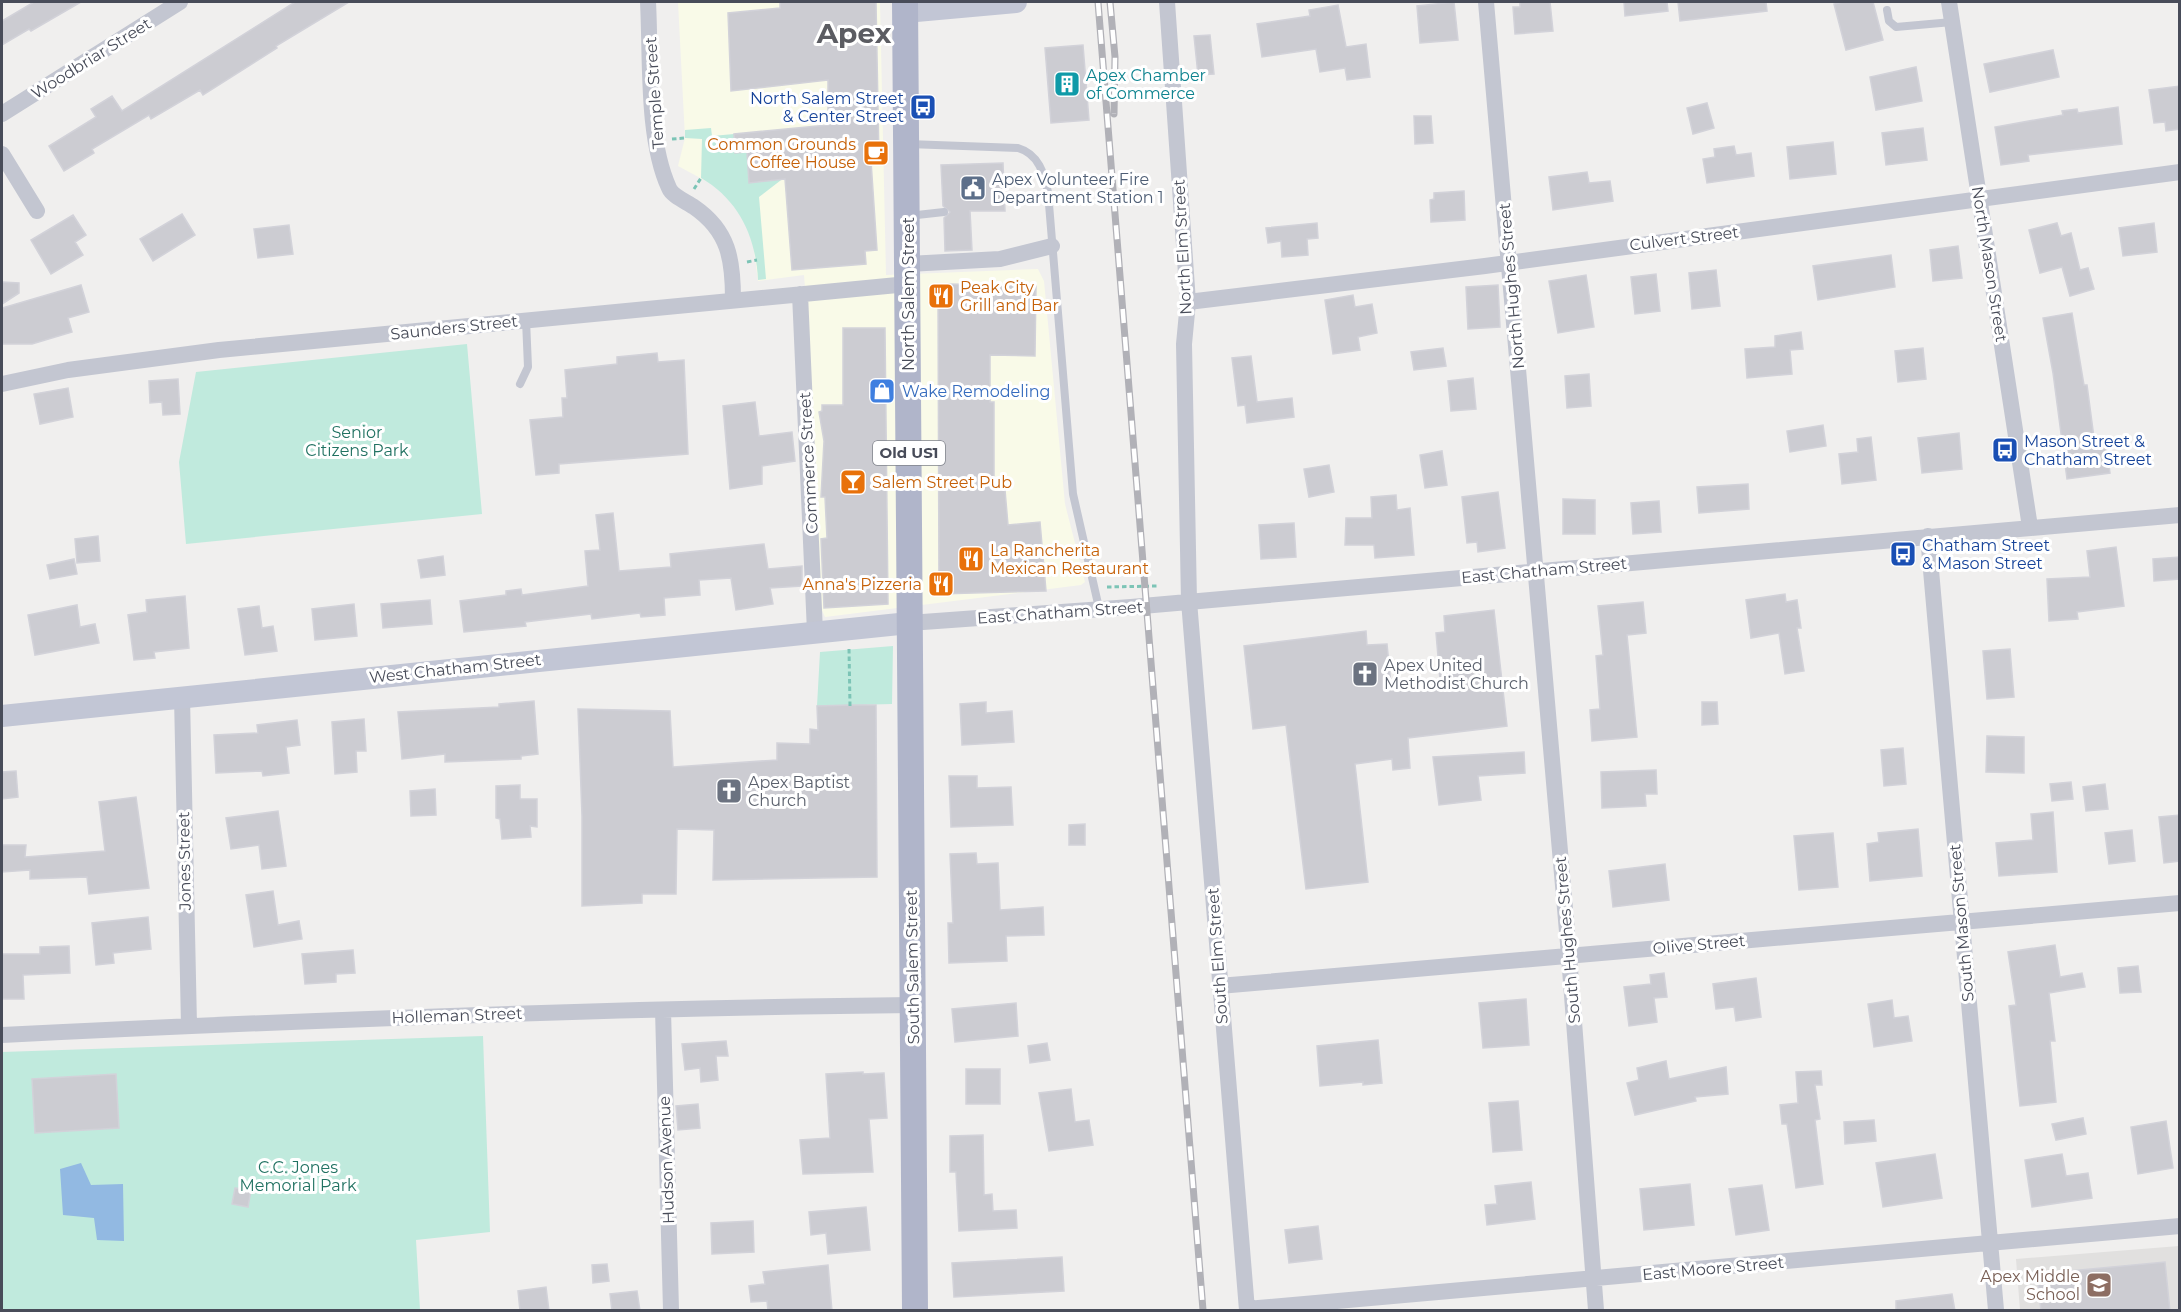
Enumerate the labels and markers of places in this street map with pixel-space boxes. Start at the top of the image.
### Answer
place label: Apex Chamber of Commerce [1086,66,1206,103]
building icon: Apex Chamber of Commerce [1052,69,1082,99]
place label: North Salem Street & Center Street [750,89,904,126]
bus stop icon: North Salem Street & Center Street [908,92,938,122]
place label: Common Grounds Coffee House [707,135,856,172]
cafe icon: Common Grounds Coffee House [861,138,891,168]
place label: Apex Volunteer Fire Department Station 1 [992,170,1163,207]
public building icon: Apex Volunteer Fire Department Station 1 [958,173,988,203]
place label: Peak City Grill and Bar [960,278,1059,315]
restaurant icon: Peak City Grill and Bar [926,281,956,311]
shop icon: Wake Remodeling [867,376,897,406]
place label: Wake Remodeling [902,382,1051,401]
place label: Mason Street & Chatham Street [2024,432,2152,469]
bus stop icon: Mason Street & Chatham Street [1990,435,2020,465]
bar icon: Salem Street Pub [838,467,868,497]
place label: Salem Street Pub [872,473,1012,492]
place label: Chatham Street & Mason Street [1922,536,2050,573]
bus stop icon: Chatham Street & Mason Street [1888,539,1918,569]
place label: La Rancherita Mexican Restaurant [990,541,1149,578]
restaurant icon: La Rancherita Mexican Restaurant [956,544,986,574]
restaurant icon: Anna's Pizzeria [926,569,956,599]
place label: Anna's Pizzeria [803,575,922,594]
place label: Apex United Methodist Church [1384,656,1529,693]
church icon: Apex United Methodist Church [1350,659,1380,689]
place label: Apex Baptist Church [748,773,850,810]
church icon: Apex Baptist Church [714,776,744,806]
place label: Apex Middle School [1980,1267,2080,1304]
school or university icon: Apex Middle School [2084,1270,2114,1300]

